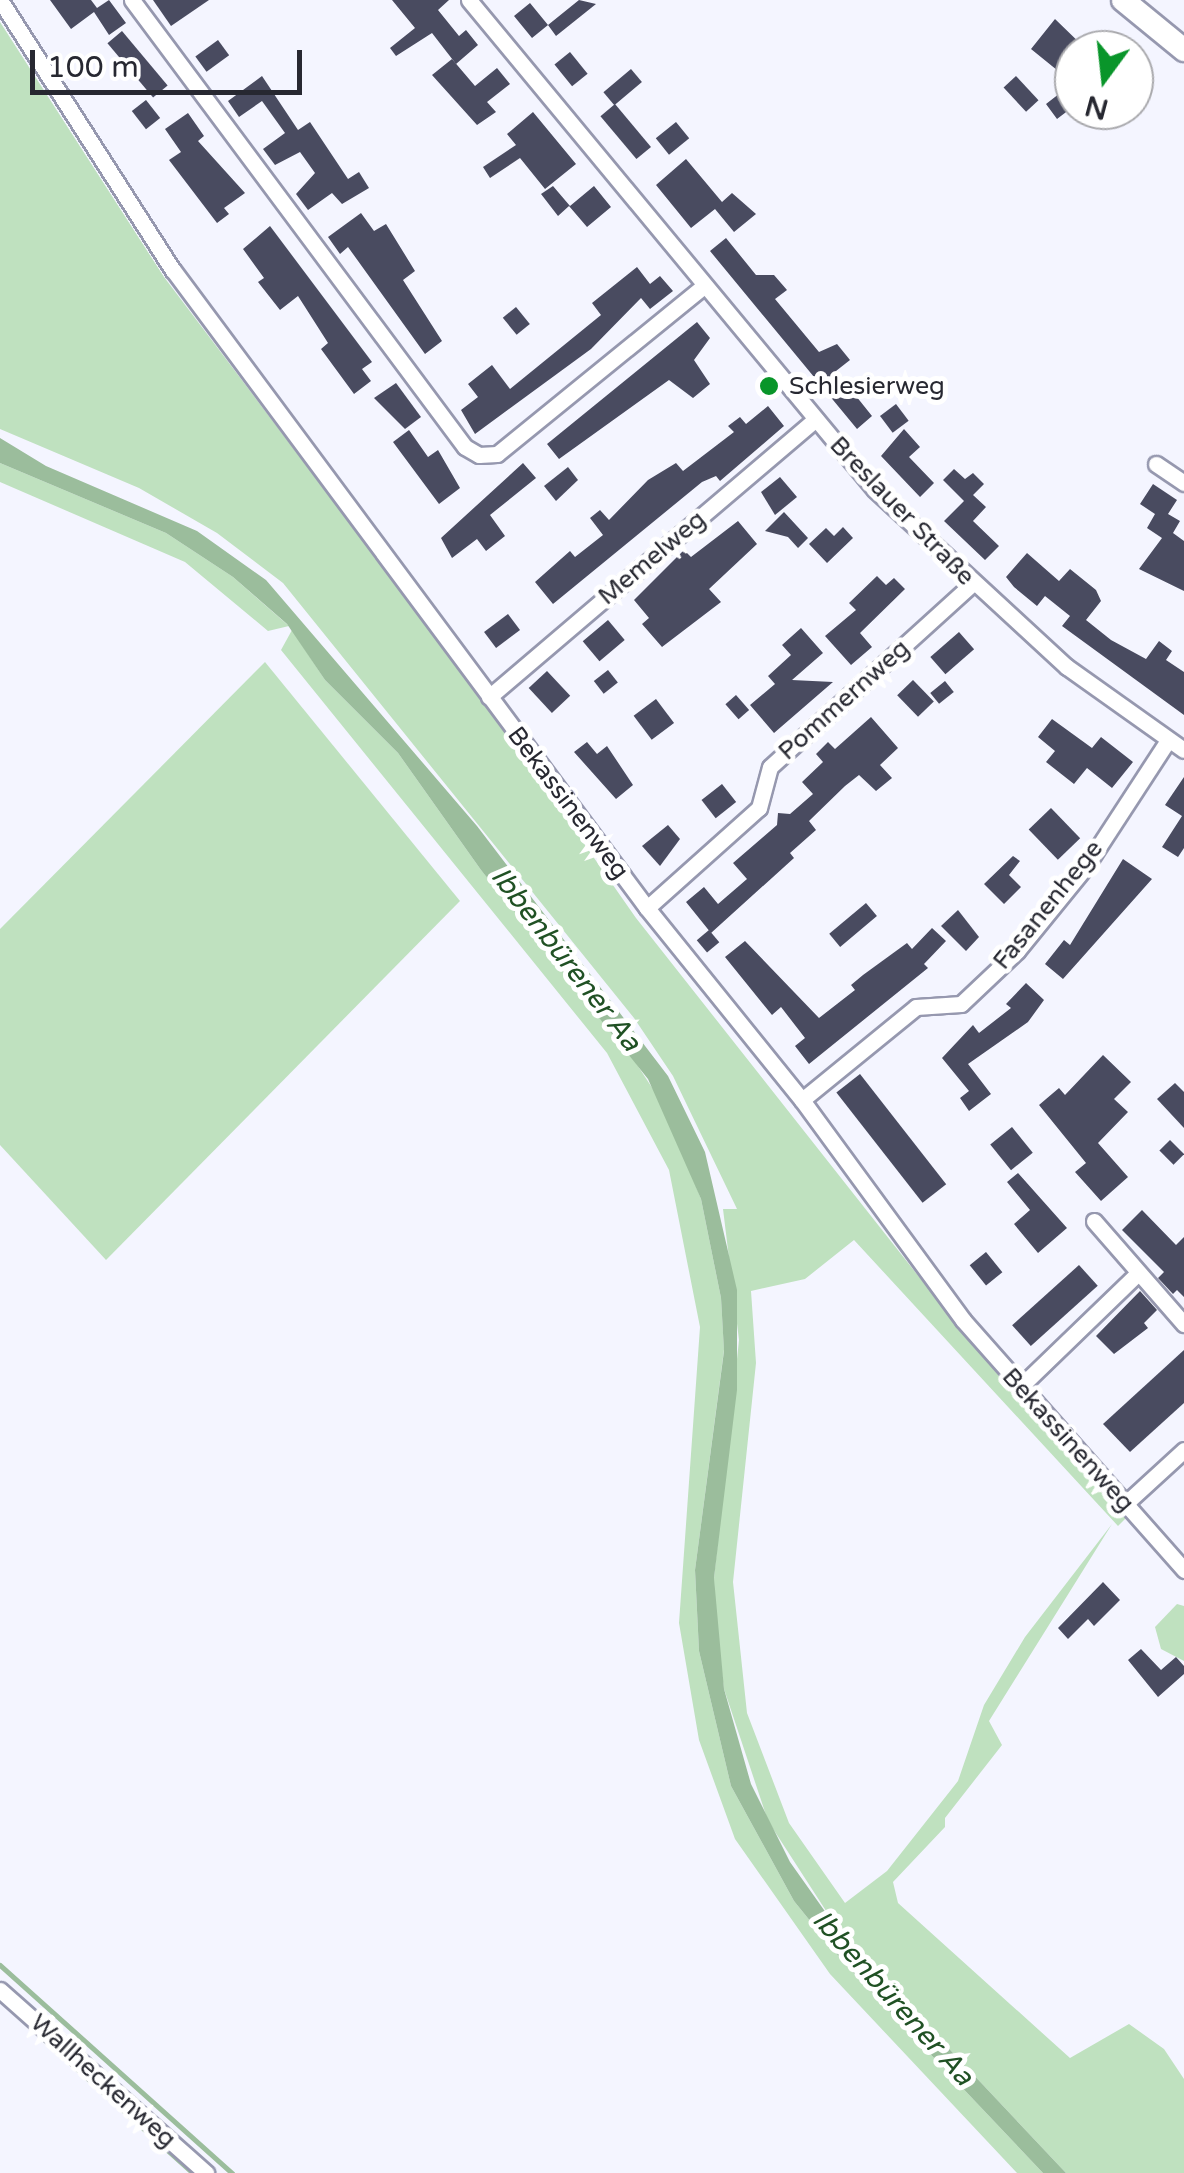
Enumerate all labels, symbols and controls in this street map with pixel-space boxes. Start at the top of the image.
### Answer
scale bar [35,30,308,92]
north arrow [1054,30,1154,130]
text: 100 m [47,49,139,86]
text: N [1082,88,1112,126]
place label: Schlesierweg [789,371,945,401]
marker: Schlesierweg [758,375,780,397]
street label: Breslauer Straße [823,430,981,592]
street label: Memelweg [592,504,712,612]
street label: Pommernweg [772,633,916,767]
street label: Bekassinenweg [501,721,635,885]
street label: Fasanenhege [987,834,1109,976]
water label: Ibbenbürener Aa [484,860,648,1058]
street label: Bekassinenweg [996,1362,1140,1518]
water label: Ibbenbürener Aa [805,1903,981,2093]
street label: Wallheckenweg [24,2008,182,2154]

